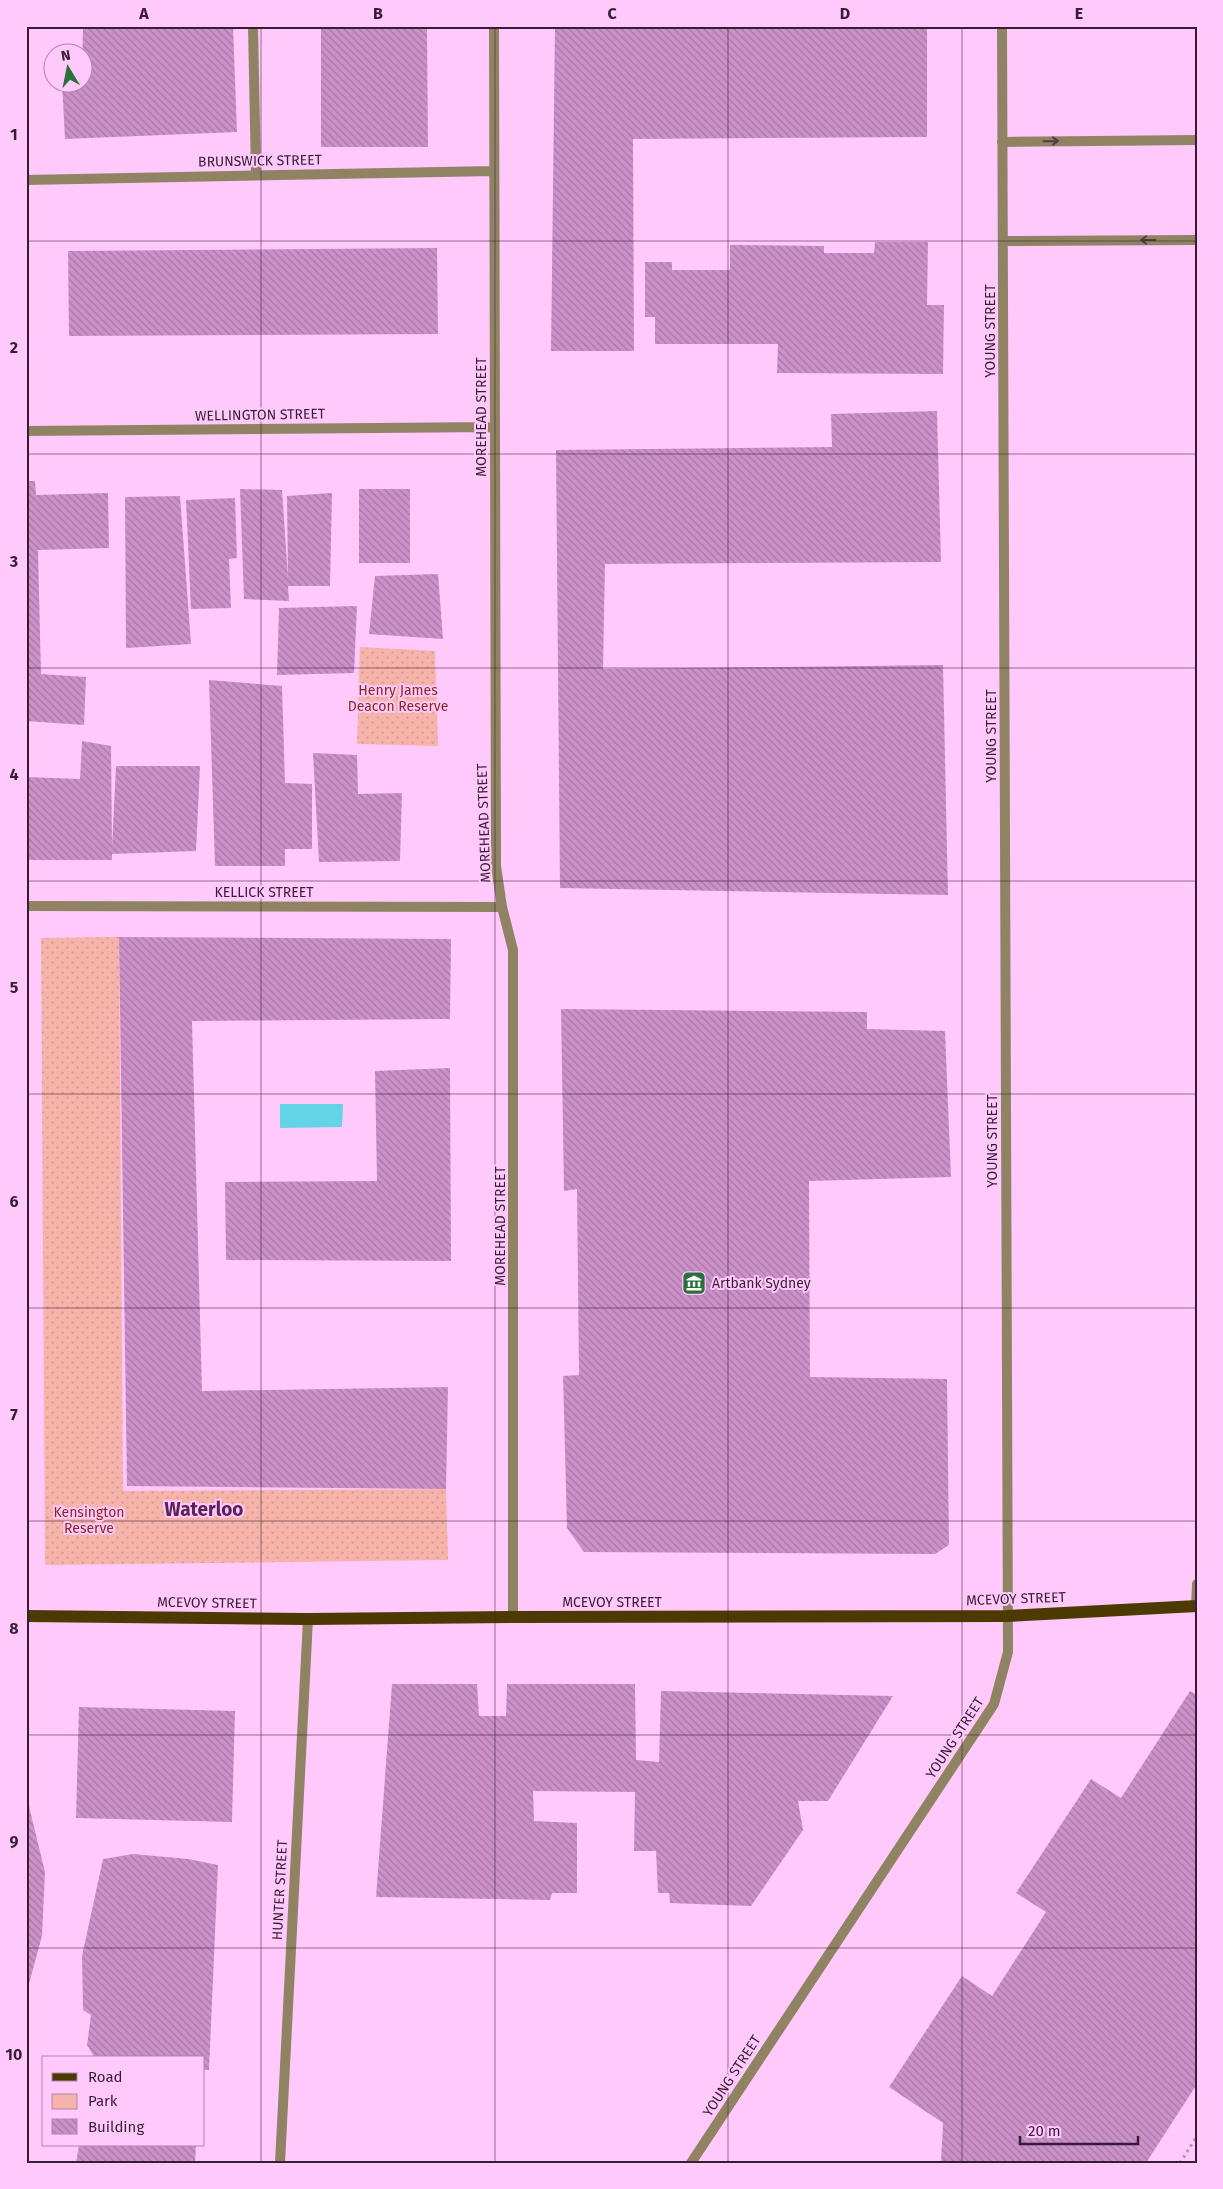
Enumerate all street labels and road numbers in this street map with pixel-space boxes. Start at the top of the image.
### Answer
street label: BRUNSWICK STREET [198,151,323,171]
street label: YOUNG STREET [982,283,999,378]
street label: MOREHEAD STREET [473,357,490,477]
street label: WELLINGTON STREET [195,405,326,425]
street label: YOUNG STREET [983,688,1000,783]
street label: MOREHEAD STREET [473,762,495,883]
street label: KELLICK STREET [215,884,314,901]
street label: YOUNG STREET [984,1093,1001,1188]
street label: MOREHEAD STREET [492,1166,509,1286]
street label: MCEVOY STREET [966,1589,1067,1609]
street label: MCEVOY STREET [157,1594,258,1612]
street label: MCEVOY STREET [562,1594,663,1611]
street label: YOUNG STREET [922,1693,988,1782]
street label: HUNTER STREET [269,1839,291,1941]
street label: YOUNG STREET [699,2031,765,2120]

